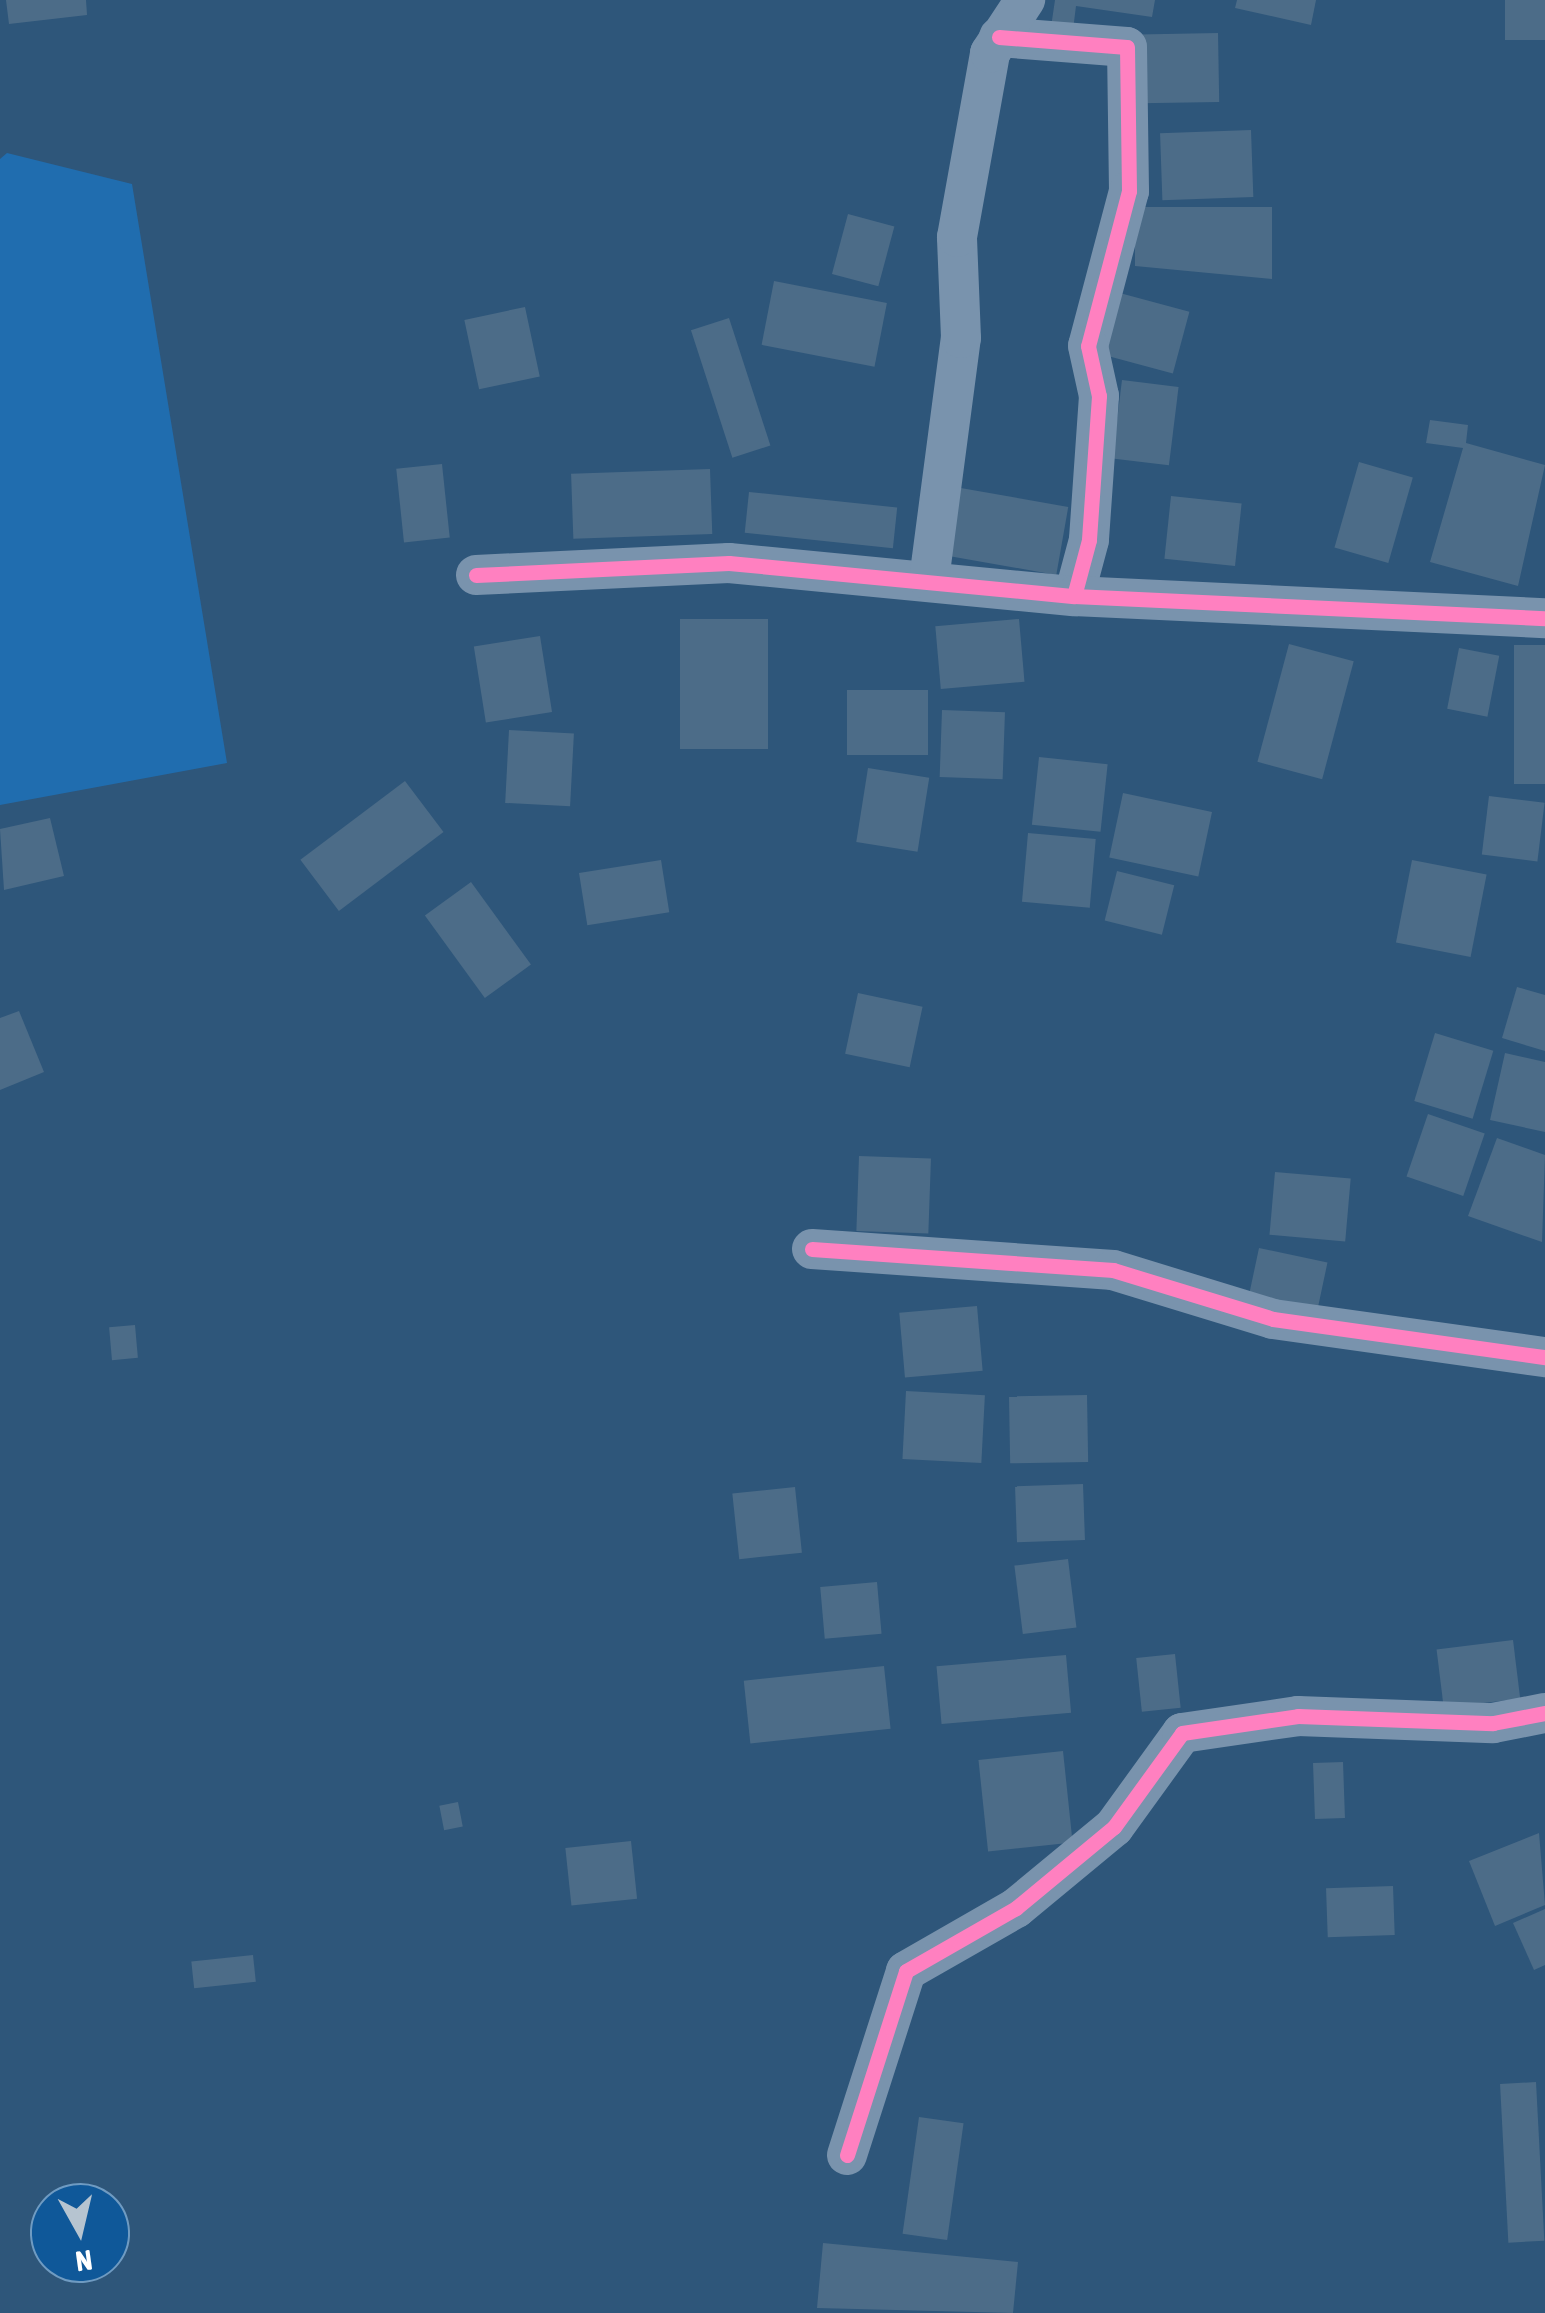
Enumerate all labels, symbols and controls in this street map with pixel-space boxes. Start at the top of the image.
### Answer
north arrow [30,2183,130,2283]
text: N [73,2244,94,2278]

